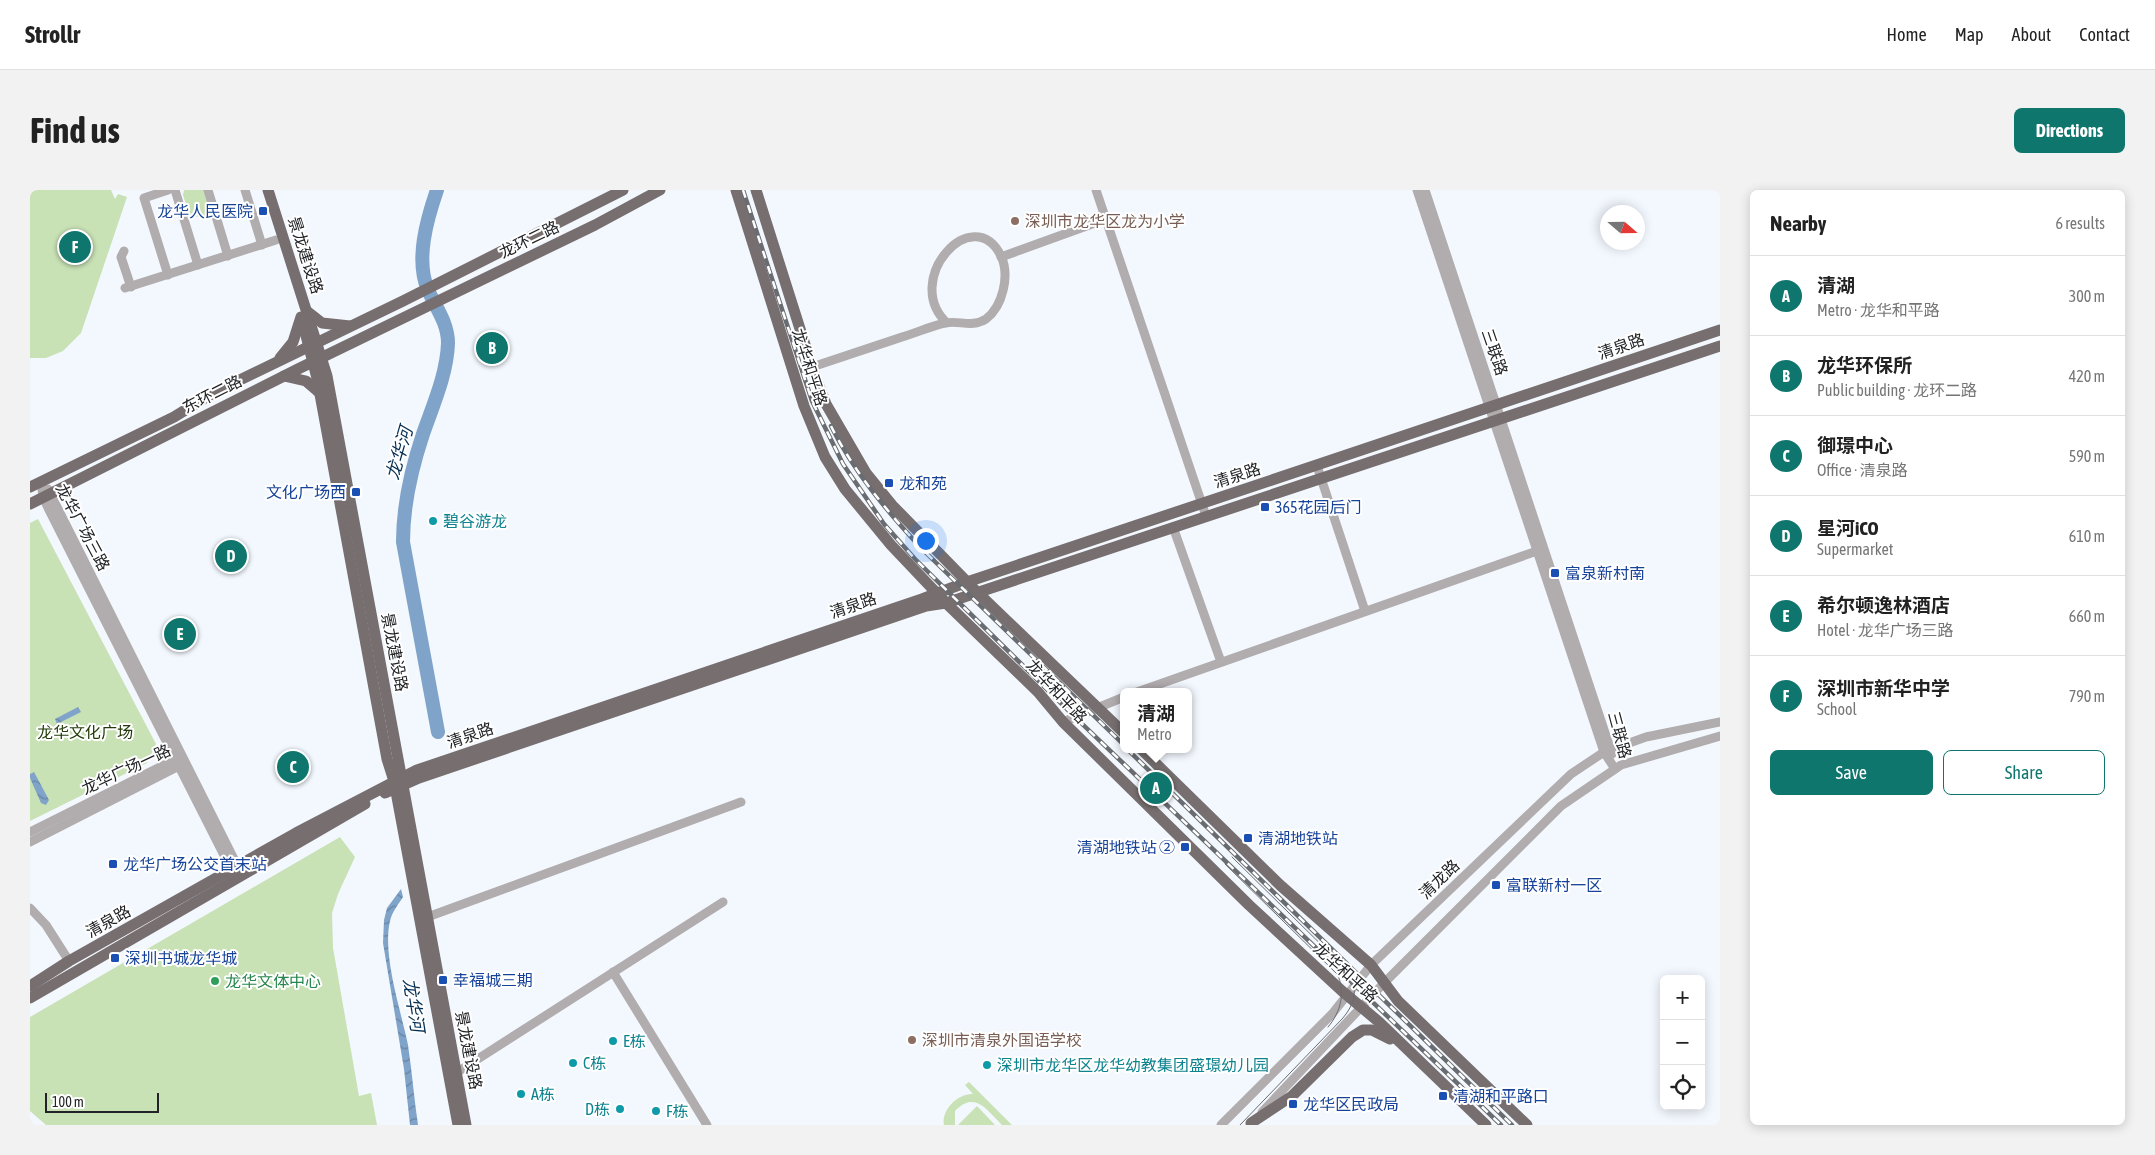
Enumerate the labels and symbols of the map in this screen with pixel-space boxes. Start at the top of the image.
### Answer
place label: 龙华人民医院 [157,202,253,220]
marker: 龙华人民医院 [257,205,269,217]
north arrow [1600,205,1645,250]
place label: 深圳市龙华区龙为小学 [1025,212,1185,230]
street label: 景龙建设路 [285,214,327,296]
marker: 深圳市龙华区龙为小学 [1009,215,1021,227]
street label: 龙环二路 [496,217,562,261]
pin: F [59,228,91,266]
street label: 龙华和平路 [789,326,831,408]
street label: 三联路 [1479,326,1511,378]
pin: B [476,329,508,367]
street label: 清泉路 [1595,330,1647,362]
street label: 东环二路 [179,371,245,417]
water label: 龙华河 [381,421,417,482]
street label: 清泉路 [1211,459,1263,491]
place label: 龙和苑 [899,474,947,492]
marker: 龙和苑 [883,477,895,489]
street label: 龙华广场三路 [53,480,113,574]
place label: 文化广场西 [266,483,346,501]
marker: 文化广场西 [350,486,362,498]
place label: 365花园后门 [1275,498,1362,516]
marker: 365花园后门 [1259,501,1271,513]
place label: 碧谷游龙 [443,512,507,530]
marker: 碧谷游龙 [427,515,439,527]
your location [913,528,939,554]
pin: D [215,537,247,575]
place label: 富泉新村南 [1565,564,1645,582]
marker: 富泉新村南 [1549,567,1561,579]
street label: 清泉路 [827,589,879,621]
street label: 景龙建设路 [379,611,411,693]
pin: E [164,615,196,653]
street label: 龙华和平路 [1023,656,1091,726]
street label: 三联路 [1605,709,1635,761]
street label: 清泉路 [444,719,496,751]
park label: 龙华文化广场 [37,723,133,741]
street label: 龙华广场一路 [79,741,173,797]
pin: C [277,748,309,786]
pin: A [1140,769,1172,807]
place label: 清湖地铁站 [1258,829,1338,847]
marker: 清湖地铁站 [1242,832,1254,844]
place label: 清湖地铁站 ② [1077,838,1175,856]
marker: 清湖地铁站 ② [1179,841,1191,853]
place label: 龙华广场公交首末站 [123,855,267,873]
street label: 清龙路 [1415,856,1463,902]
marker: 龙华广场公交首末站 [107,858,119,870]
place label: 富联新村一区 [1506,876,1602,894]
marker: 富联新村一区 [1490,879,1502,891]
street label: 清泉路 [83,901,133,941]
street label: 龙华和平路 [1310,939,1382,1005]
place label: 深圳书城龙华城 [125,949,237,967]
marker: 深圳书城龙华城 [109,952,121,964]
place label: 幸福城三期 [453,971,533,989]
place label: 龙华文体中心 [225,972,321,990]
marker: 幸福城三期 [437,974,449,986]
marker: 龙华文体中心 [209,975,221,987]
water label: 龙华河 [399,977,429,1036]
street label: 景龙建设路 [453,1009,485,1091]
place label: 深圳市清泉外国语学校 [922,1031,1082,1049]
place label: E栋 [623,1032,646,1050]
marker: 深圳市清泉外国语学校 [906,1034,918,1046]
marker: E栋 [607,1035,619,1047]
place label: C栋 [583,1054,606,1072]
place label: 深圳市龙华区龙华幼教集团盛璟幼儿园 [997,1056,1269,1074]
marker: C栋 [567,1057,579,1069]
marker: 深圳市龙华区龙华幼教集团盛璟幼儿园 [981,1059,993,1071]
place label: A栋 [531,1085,555,1103]
place label: 清湖和平路口 [1453,1087,1549,1105]
marker: A栋 [515,1088,527,1100]
scale bar [45,1090,159,1113]
marker: 清湖和平路口 [1437,1090,1449,1102]
place label: 龙华区民政局 [1303,1095,1399,1113]
marker: 龙华区民政局 [1287,1098,1299,1110]
place label: D栋 [585,1100,610,1118]
place label: F栋 [666,1102,688,1120]
marker: D栋 [614,1103,626,1115]
marker: F栋 [650,1105,662,1117]

